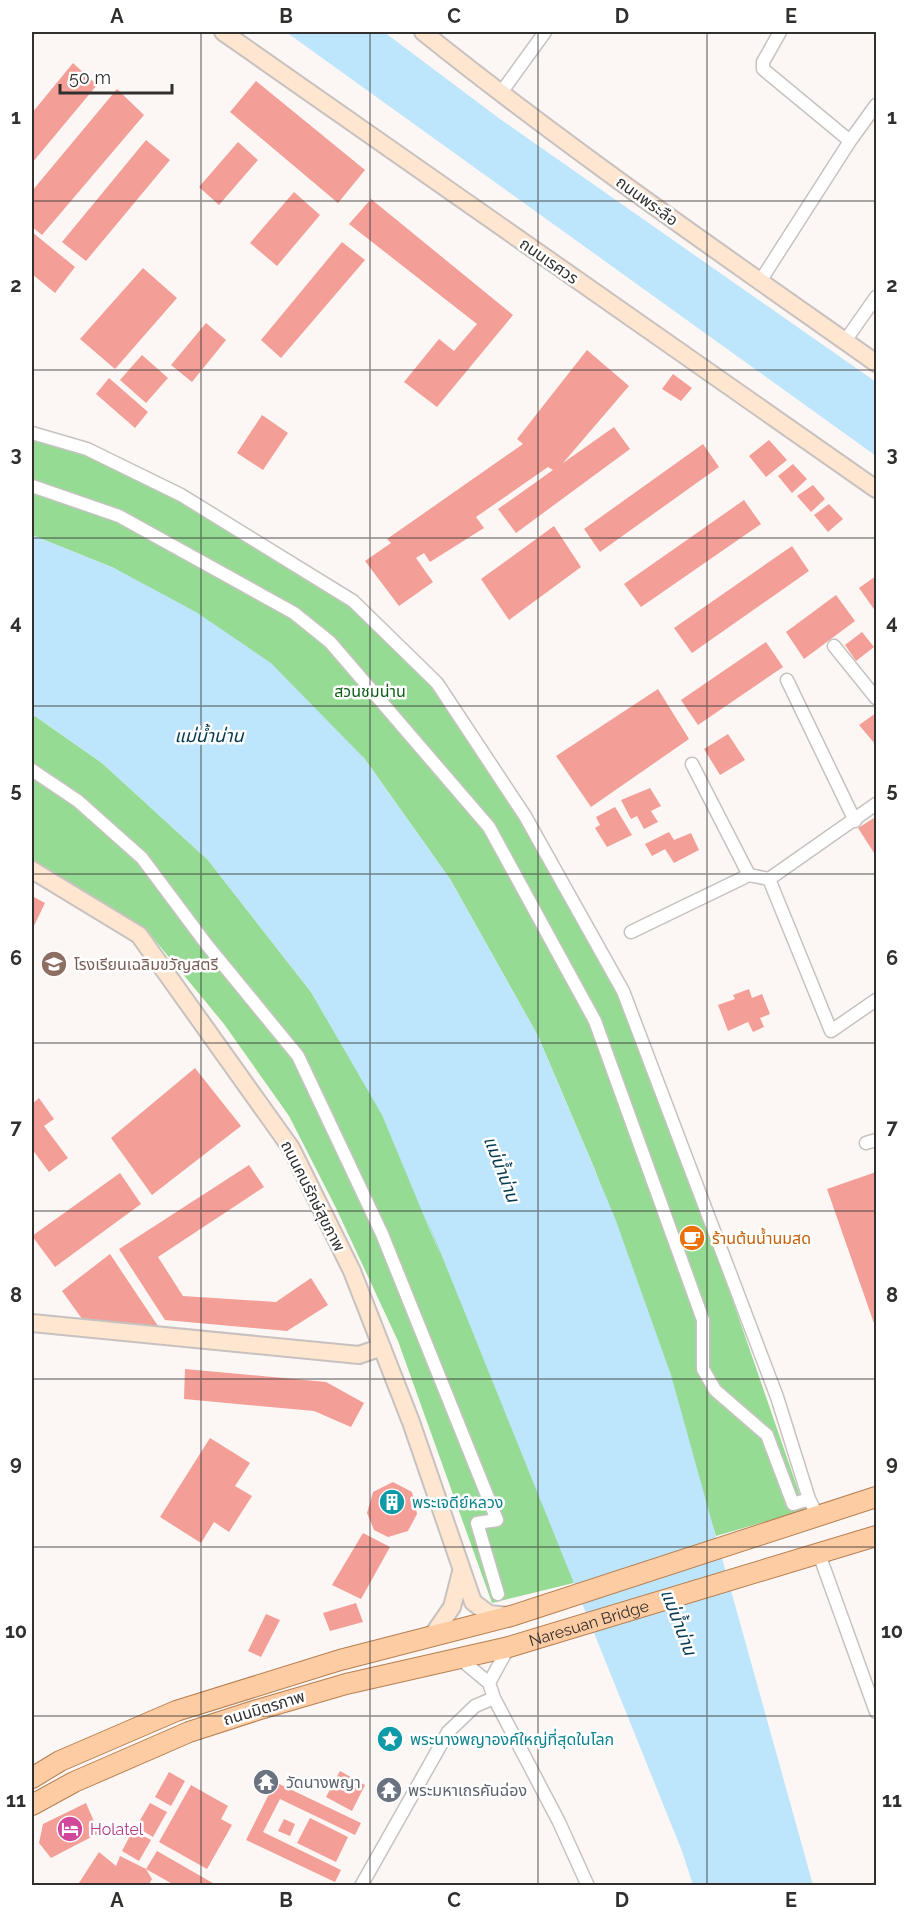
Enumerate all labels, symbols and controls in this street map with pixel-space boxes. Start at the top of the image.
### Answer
text: A [110,4,124,28]
text: B [279,4,293,28]
text: C [447,4,461,28]
text: D [615,4,629,28]
text: E [785,4,797,28]
scale bar [60,57,172,95]
text: 50 m [69,67,111,88]
text: 1 [11,105,21,129]
text: 1 [887,105,897,129]
street label: ถนนพระลือ [612,172,682,230]
street label: ถนนเรศวร [516,234,582,288]
text: 2 [10,273,22,297]
text: 2 [886,273,898,297]
text: 3 [10,442,22,466]
text: 3 [886,442,898,466]
text: 4 [10,610,22,634]
text: 4 [886,610,898,634]
park label: สวนชมน่าน [334,682,406,701]
water label: แม่น้ำน่าน [175,723,244,746]
text: 5 [10,778,22,802]
text: 5 [886,778,898,802]
text: 6 [10,946,22,970]
text: 6 [886,946,898,970]
school or university icon: โรงเรียนเฉลิมขวัญสตรี [39,949,69,979]
place label: โรงเรียนเฉลิมขวัญสตรี [74,955,219,974]
text: 7 [10,1115,22,1139]
text: 7 [886,1115,898,1139]
water label: แม่น้ำน่าน [480,1132,526,1206]
street label: ถนนคนรักษ์สุขภาพ [277,1137,349,1255]
cafe icon: ร้านต้นน้ำนมสด [677,1223,707,1253]
place label: ร้านต้นน้ำนมสด [712,1227,811,1248]
text: 8 [10,1283,22,1307]
text: 8 [886,1283,898,1307]
text: 9 [10,1451,22,1475]
text: 9 [886,1451,898,1475]
building icon: พระเจดีย์หลวง [377,1487,407,1517]
place label: พระเจดีย์หลวง [412,1493,503,1512]
water label: แม่น้ำน่าน [657,1585,703,1659]
street label: Naresuan Bridge [527,1596,651,1650]
text: 10 [5,1619,27,1643]
text: 10 [881,1619,903,1643]
street label: ถนนมิตรภาพ [221,1687,307,1729]
place icon: พระนางพญาองค์ใหญ่ที่สุดในโลก [375,1724,405,1754]
place label: พระนางพญาองค์ใหญ่ที่สุดในโลก [410,1728,614,1749]
temple icon: วัดนางพญา [251,1767,281,1797]
place label: วัดนางพญา [286,1773,361,1792]
temple icon: พระมหาเถรคันฉ่อง [374,1775,404,1805]
place label: พระมหาเถรคันฉ่อง [408,1781,527,1800]
text: 11 [6,1788,26,1812]
text: 11 [882,1788,902,1812]
hotel icon: Holatel [55,1814,85,1844]
place label: Holatel [90,1820,144,1839]
text: A [110,1888,124,1912]
text: B [279,1888,293,1912]
text: C [447,1888,461,1912]
text: D [615,1888,629,1912]
text: E [785,1888,797,1912]

